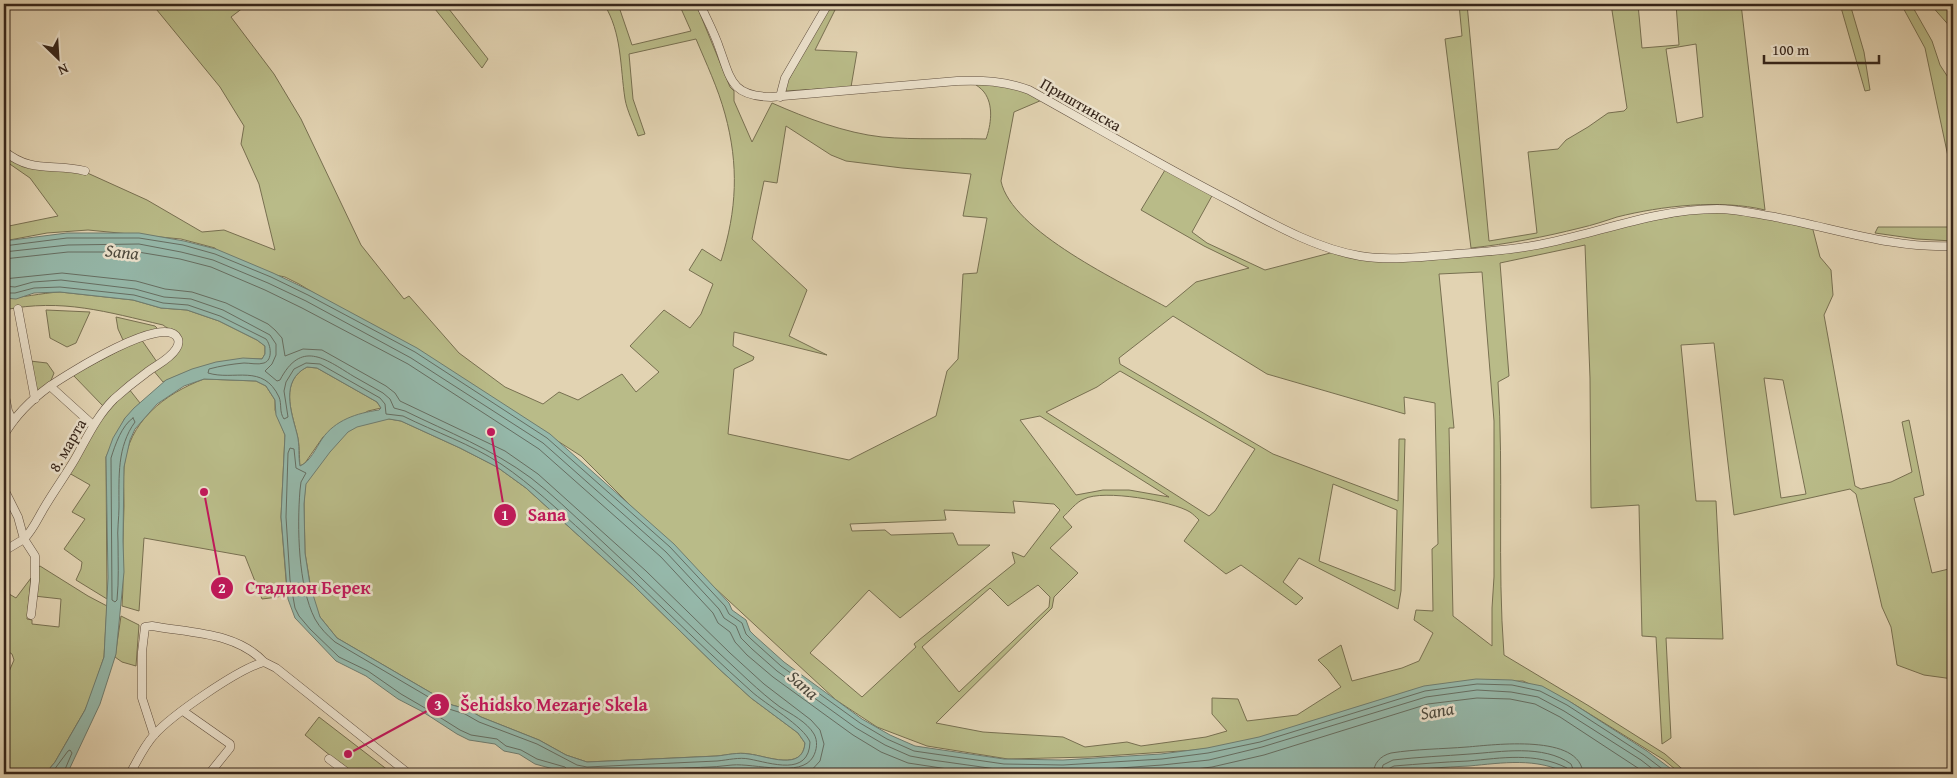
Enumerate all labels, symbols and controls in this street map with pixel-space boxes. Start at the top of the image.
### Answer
north arrow [32,32,82,82]
scale bar [1764,32,1880,64]
text: 100 m [1772,39,1810,60]
text: N [54,59,72,81]
street label: Приштинска [1036,71,1126,137]
water label: Sana [104,236,141,267]
street label: 8. марта [42,413,92,476]
callout: Sana [492,498,576,531]
text: Sana [528,501,567,528]
text: 1 [501,504,509,525]
callout: Стадион Берек [210,572,380,605]
text: Стадион Берек [245,574,371,601]
text: 2 [218,577,226,598]
water label: Sana [782,663,825,706]
callout: Šehidsko Mezarje Skela [426,688,658,721]
text: Šehidsko Mezarje Skela [460,691,649,718]
text: 3 [434,694,442,715]
water label: Sana [1418,694,1457,727]

